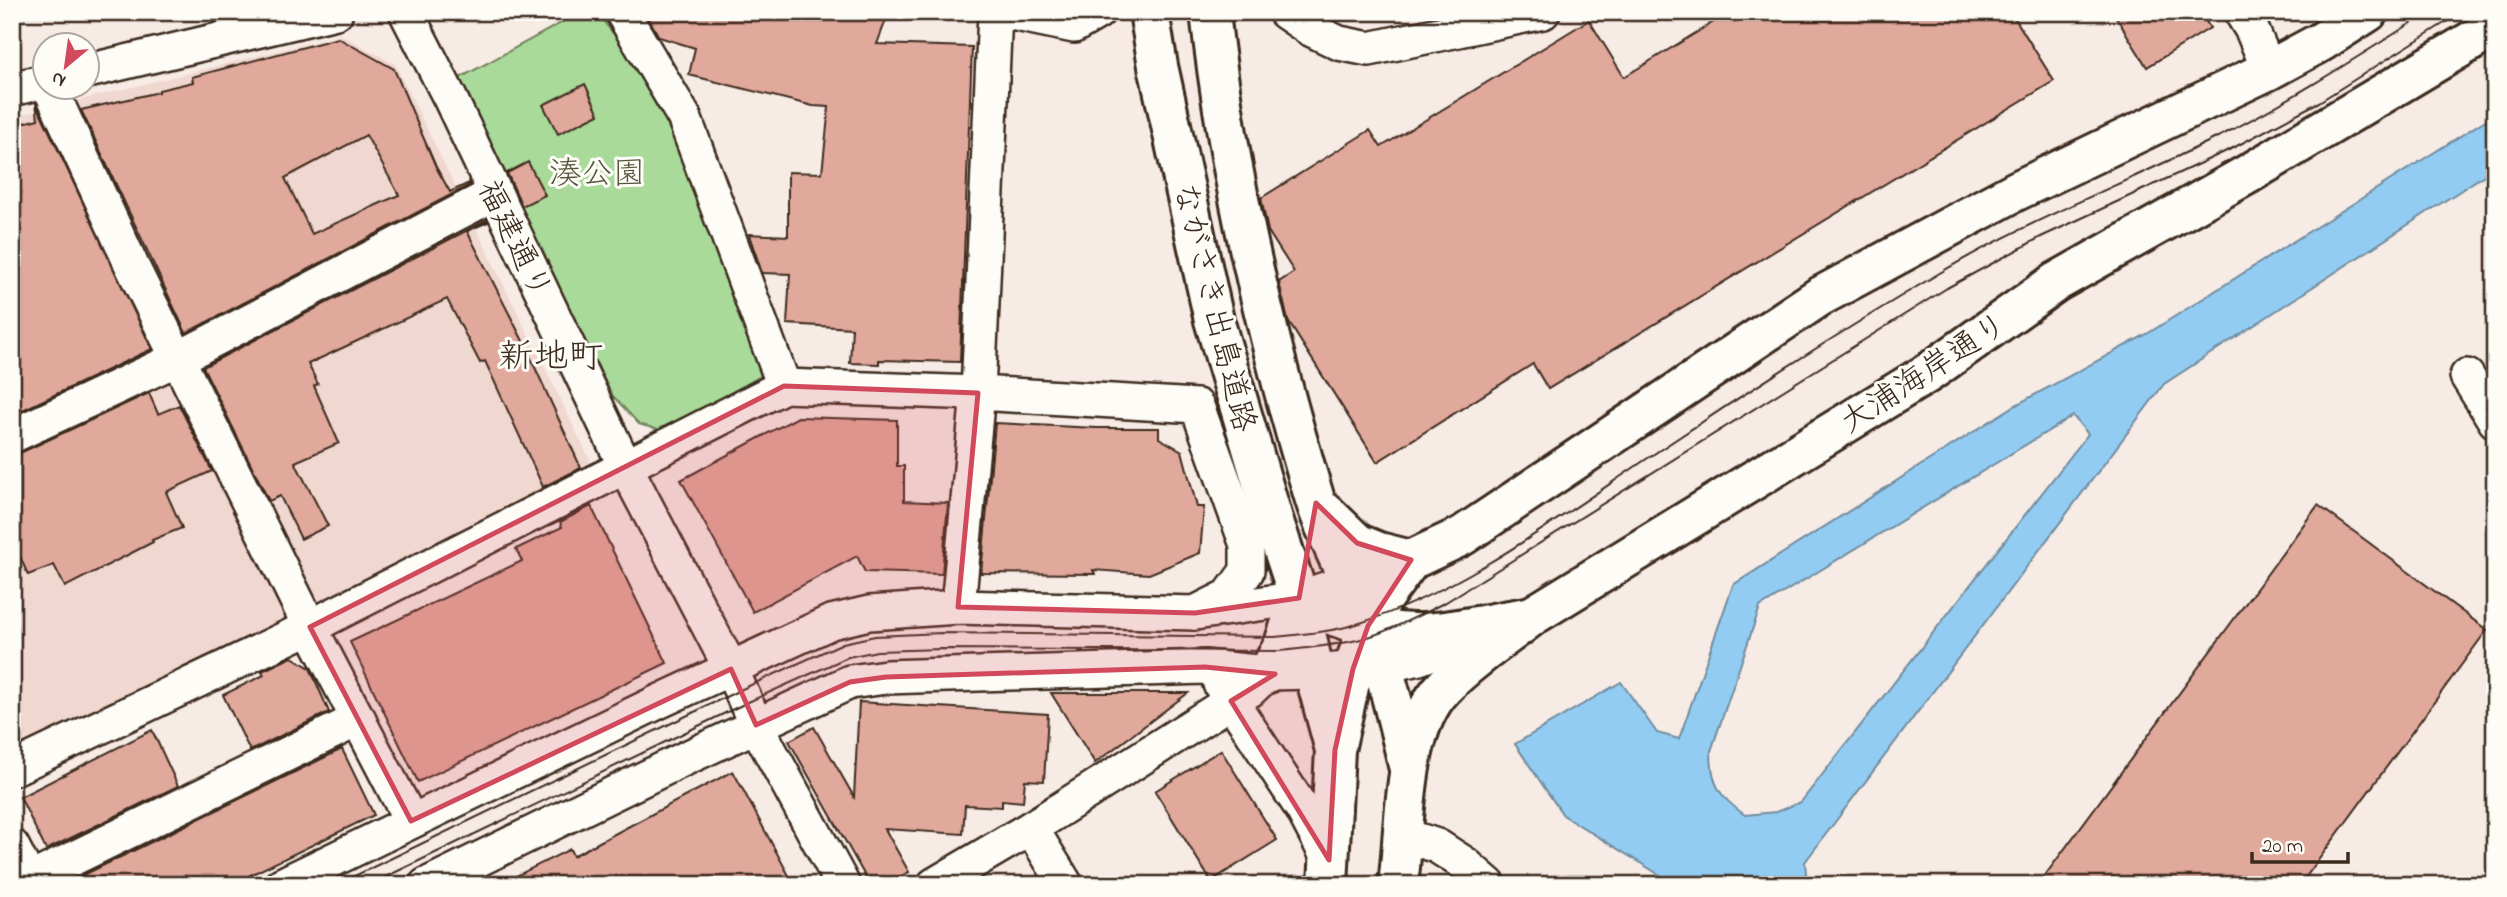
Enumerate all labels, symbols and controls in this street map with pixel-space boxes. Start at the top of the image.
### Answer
north arrow [32,32,102,102]
text: N [47,64,71,94]
park label: 湊公園 [549,152,645,199]
street label: 福建通り [464,173,562,308]
street label: ながさき出島道路 [1159,178,1266,438]
street label: 大浦海岸通り [1832,303,2018,447]
district label: 新地町 [498,333,604,384]
scale bar [2252,820,2348,864]
text: 20 m [2262,832,2303,862]

